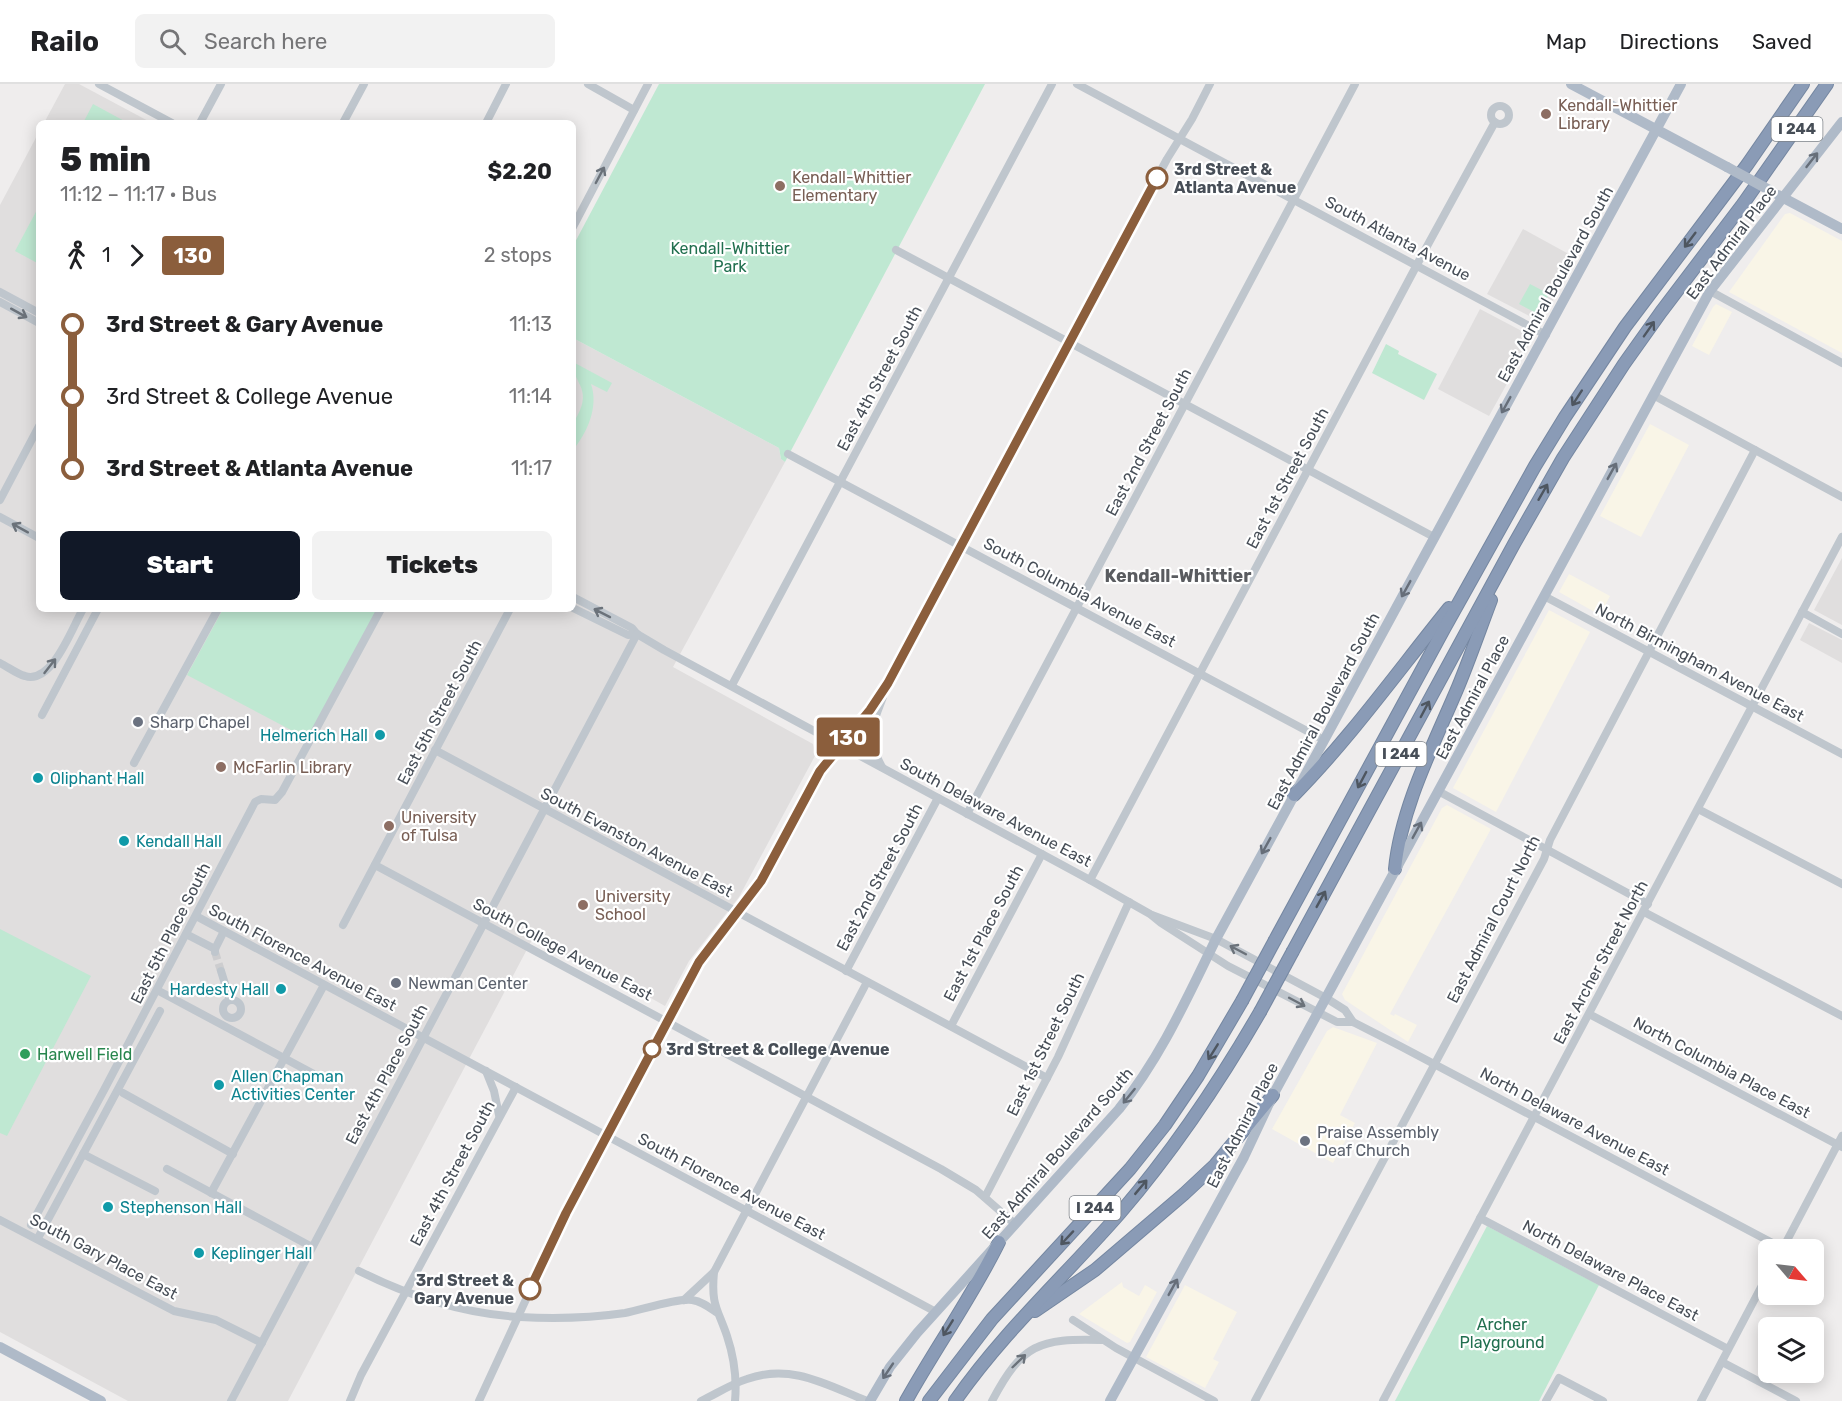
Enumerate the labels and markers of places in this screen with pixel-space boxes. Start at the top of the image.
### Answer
place label: Kendall-Whittier Library [1558,96,1677,133]
marker: Kendall-Whittier Library [1539,107,1553,121]
place label: 3rd Street & Atlanta Avenue [1174,160,1296,197]
marker: 3rd Street & Atlanta Avenue [1146,167,1168,189]
place label: Kendall-Whittier Elementary [792,168,911,205]
marker: Kendall-Whittier Elementary [773,179,787,193]
place label: Sharp Chapel [150,713,250,732]
marker: Sharp Chapel [131,715,145,729]
place label: Helmerich Hall [260,726,368,745]
marker: Helmerich Hall [373,728,387,742]
place label: McFarlin Library [233,758,352,777]
marker: McFarlin Library [214,760,228,774]
place label: Oliphant Hall [50,769,145,788]
marker: Oliphant Hall [31,771,45,785]
place label: University of Tulsa [401,808,477,845]
marker: University of Tulsa [382,819,396,833]
place label: Kendall Hall [136,832,222,851]
marker: Kendall Hall [117,834,131,848]
place label: University School [595,887,671,924]
marker: University School [576,898,590,912]
place label: Newman Center [408,974,528,993]
marker: Newman Center [389,976,403,990]
place label: Hardesty Hall [170,980,269,999]
marker: Hardesty Hall [274,982,288,996]
marker: 3rd Street & College Avenue [643,1040,661,1058]
place label: 3rd Street & College Avenue [666,1040,890,1059]
place label: Harwell Field [37,1045,132,1064]
marker: Harwell Field [18,1047,32,1061]
place label: Allen Chapman Activities Center [231,1067,355,1104]
marker: Allen Chapman Activities Center [212,1078,226,1092]
place label: Praise Assembly Deaf Church [1317,1123,1439,1160]
marker: Praise Assembly Deaf Church [1298,1134,1312,1148]
place label: Stephenson Hall [120,1198,242,1217]
marker: Stephenson Hall [101,1200,115,1214]
place label: Keplinger Hall [211,1244,312,1263]
marker: Keplinger Hall [192,1246,206,1260]
place label: 3rd Street & Gary Avenue [414,1271,514,1308]
marker: 3rd Street & Gary Avenue [519,1278,541,1300]

